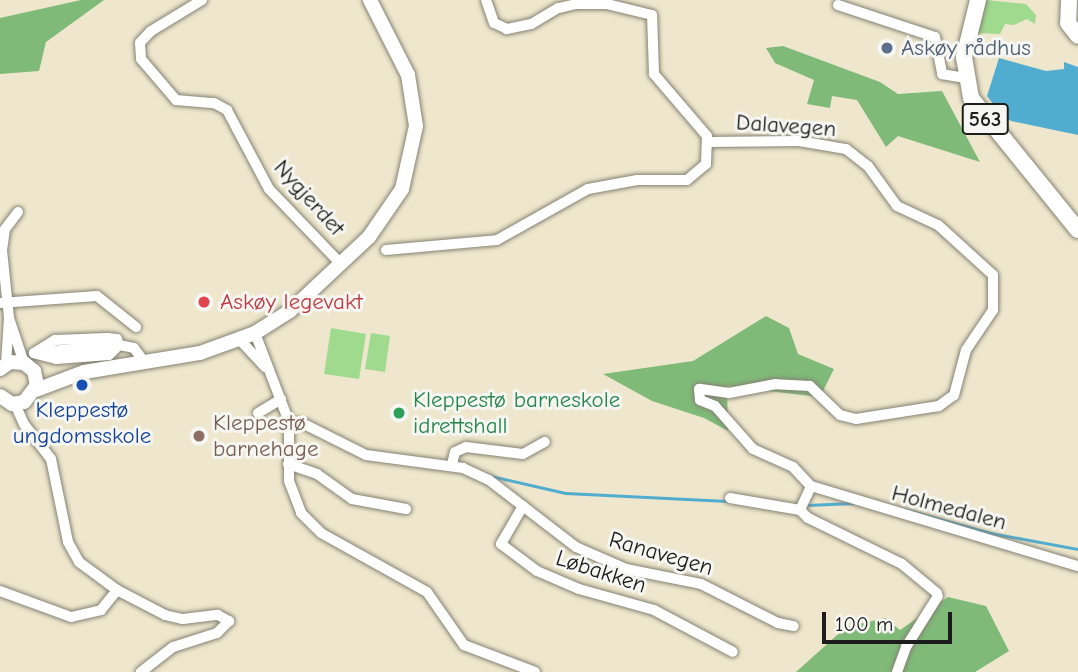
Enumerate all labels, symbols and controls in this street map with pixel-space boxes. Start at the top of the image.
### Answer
place label: Askøy rådhus [901,34,1031,62]
marker: Askøy rådhus [879,40,895,56]
road number: 563 [960,102,1010,136]
street label: Dalavegen [735,109,837,143]
street label: Nygjerdet [268,154,350,242]
place label: Askøy legevakt [220,288,363,316]
marker: Askøy legevakt [194,292,214,312]
marker: Kleppestø ungdomsskole [74,377,90,393]
place label: Kleppestø barneskole idrettshall [413,386,620,440]
place label: Kleppestø ungdomsskole [13,396,151,450]
marker: Kleppestø barneskole idrettshall [391,405,407,421]
place label: Kleppestø barnehage [213,409,318,463]
marker: Kleppestø barnehage [191,428,207,444]
street label: Holmedalen [889,479,1009,537]
street label: Ranavegen [606,526,716,582]
street label: Løbakken [552,544,650,600]
scale bar [826,598,956,642]
text: 100 m [835,612,893,636]

